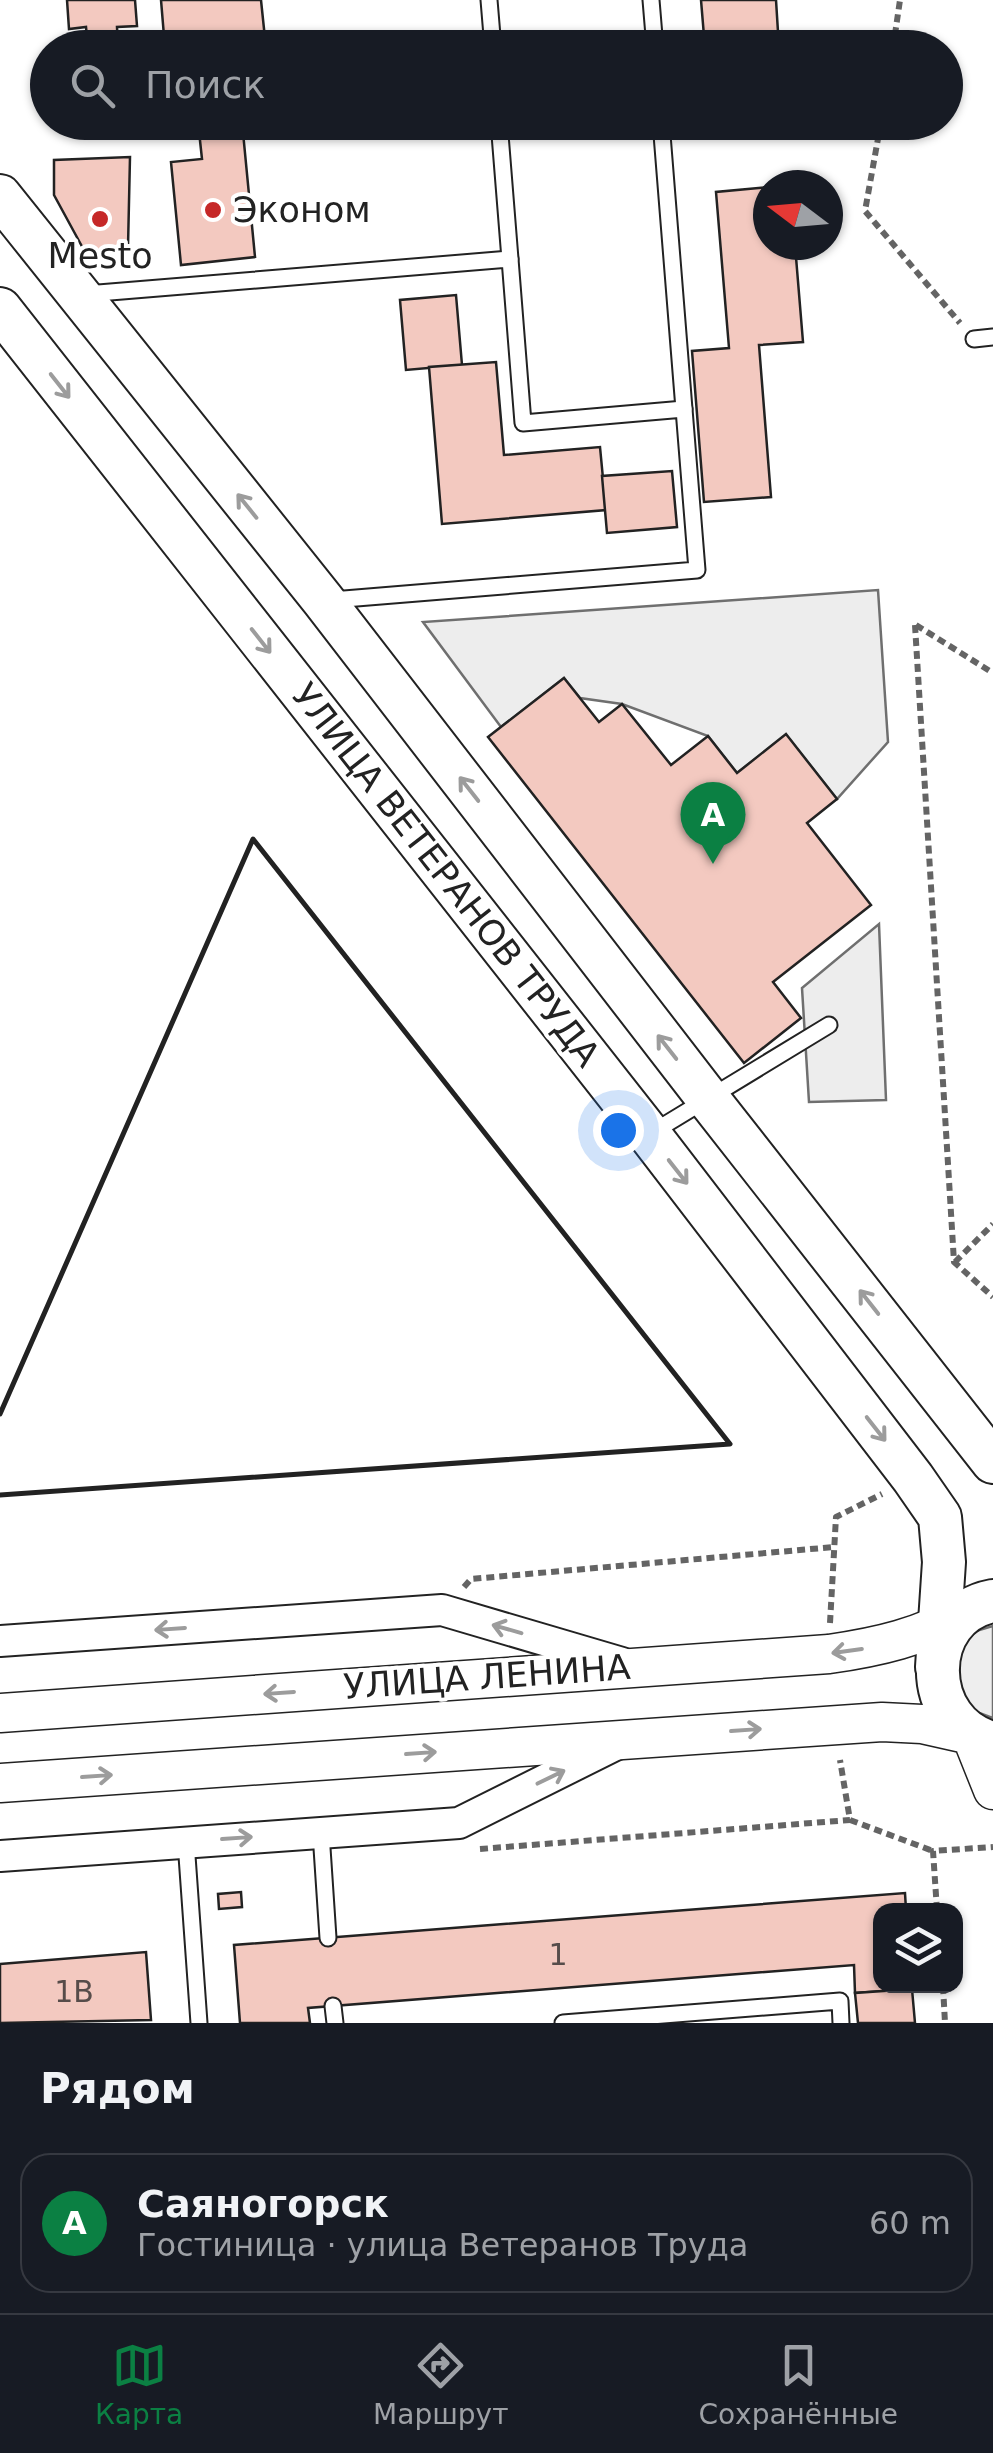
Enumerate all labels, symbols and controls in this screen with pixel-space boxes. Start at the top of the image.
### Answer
search box [30,30,963,140]
icon: search [65,58,120,113]
text: Поиск [145,63,265,107]
north arrow [753,170,843,260]
place label: Эконом [233,190,371,230]
marker: Эконом [202,199,224,221]
marker: Mesto [89,208,111,230]
place label: Mesto [47,236,153,276]
one-way arrow [49,372,71,398]
one-way arrow [236,493,258,519]
one-way arrow [251,627,272,654]
street label: УЛИЦА ВЕТЕРАНОВ ТРУДА [284,676,608,1074]
one-way arrow [459,776,480,803]
pin: A [680,782,746,864]
one-way arrow [657,1034,678,1061]
your location [593,1105,644,1156]
one-way arrow [668,1158,689,1185]
one-way arrow [858,1289,879,1316]
one-way arrow [865,1416,887,1442]
one-way arrow [492,1619,523,1637]
one-way arrow [155,1620,187,1639]
one-way arrow [832,1643,864,1661]
street label: УЛИЦА ЛЕНИНА [342,1647,632,1707]
one-way arrow [263,1683,296,1702]
one-way arrow [729,1721,761,1740]
one-way arrow [405,1743,437,1762]
one-way arrow [81,1766,113,1785]
one-way arrow [535,1767,565,1786]
one-way arrow [220,1829,252,1848]
map controls [873,1903,963,1993]
button: layers [873,1903,963,1993]
house number: 1 [548,1937,568,1972]
house number: 1В [54,1974,94,2009]
text: Рядом [40,2064,195,2113]
text: Саяногорск [137,2182,389,2226]
text: A [62,2204,87,2242]
text: 60 m [869,2204,951,2242]
text: Гостиница · улица Ветеранов Труда [137,2226,748,2264]
tab: Карта [95,2338,183,2431]
tab: Маршрут [373,2338,508,2431]
tab: Сохранённые [698,2338,898,2431]

